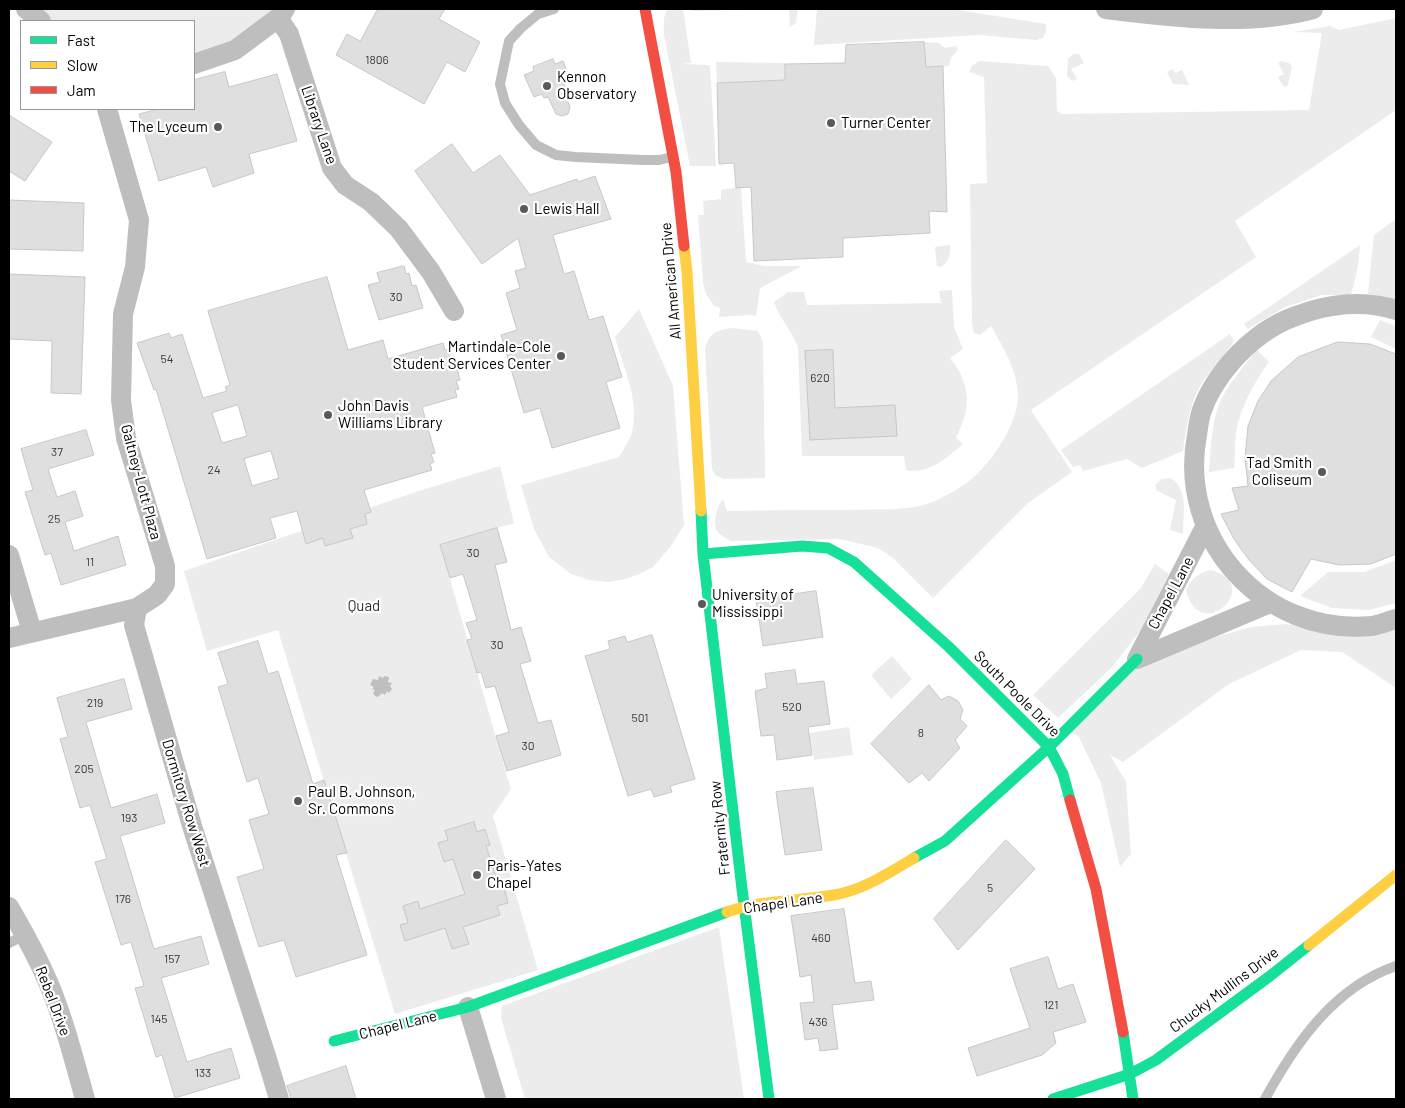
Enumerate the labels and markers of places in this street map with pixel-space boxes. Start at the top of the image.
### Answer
place label: Kennon Observatory [557,68,636,103]
marker: Kennon Observatory [541,80,553,92]
place label: Turner Center [841,114,931,132]
marker: Turner Center [825,117,837,129]
place label: The Lyceum [129,118,208,136]
marker: The Lyceum [212,121,224,133]
place label: Lewis Hall [534,200,600,218]
marker: Lewis Hall [518,203,530,215]
place label: Martindale-Cole Student Services Center [393,338,551,373]
marker: Martindale-Cole Student Services Center [555,350,567,362]
place label: John Davis Williams Library [338,397,442,432]
marker: John Davis Williams Library [322,409,334,421]
place label: Tad Smith Coliseum [1246,454,1312,489]
marker: Tad Smith Coliseum [1316,466,1328,478]
place label: University of Mississippi [712,586,794,621]
marker: University of Mississippi [696,598,708,610]
place label: Paul B. Johnson, Sr. Commons [308,783,415,818]
marker: Paul B. Johnson, Sr. Commons [292,795,304,807]
place label: Paris-Yates Chapel [487,857,562,892]
marker: Paris-Yates Chapel [471,869,483,881]

